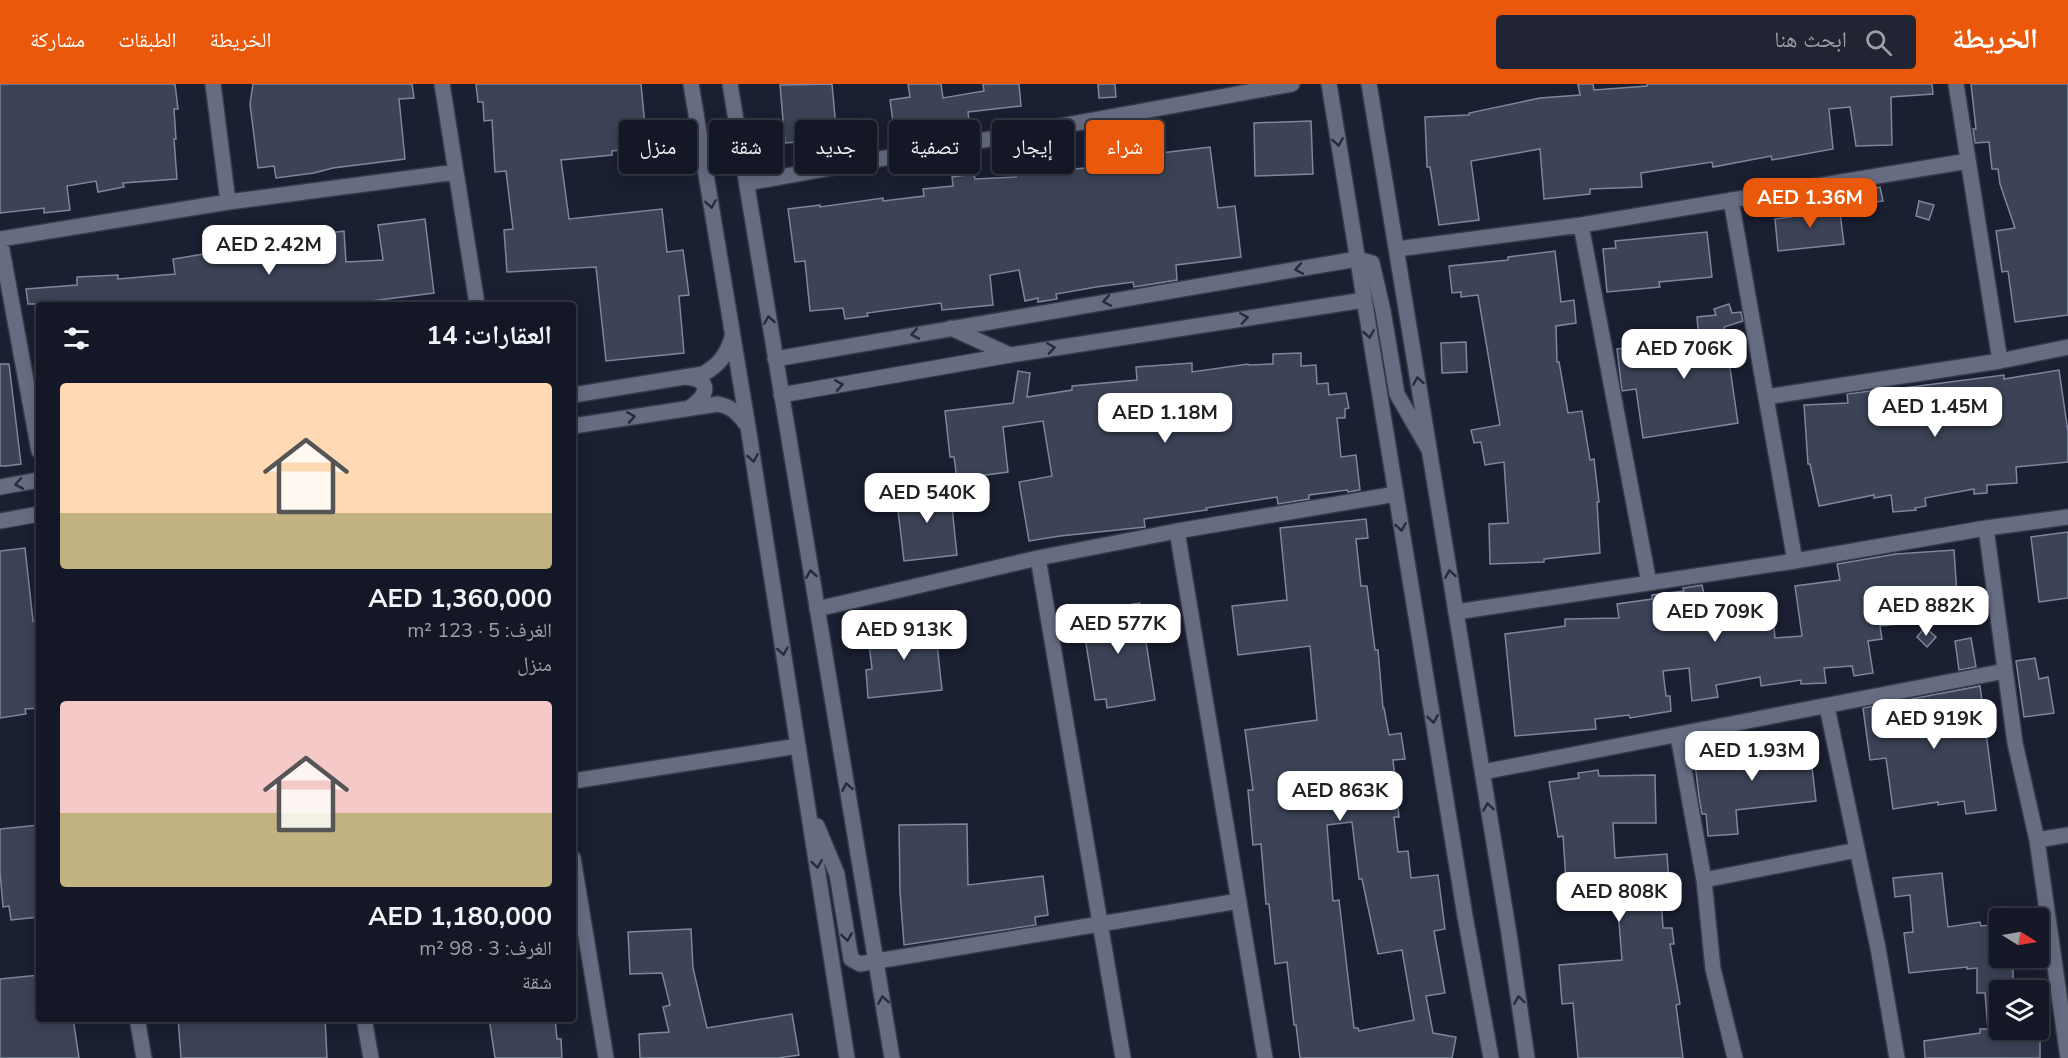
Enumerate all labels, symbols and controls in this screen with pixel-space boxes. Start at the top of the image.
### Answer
search box [1496,15,1916,69]
text: الخريطة [1952,20,2038,58]
text: ابحث هنا [1774,25,1847,55]
text: مشاركة [30,26,85,54]
text: الطبقات [118,26,177,54]
text: الخريطة [210,26,271,54]
icon: search [1862,26,1895,59]
chip: منزل [619,120,697,174]
chip: شقة [709,120,783,174]
chip: جديد [795,120,877,174]
chip: تصفية [889,120,980,174]
chip: إيجار [992,120,1074,174]
chip: شراء [1086,120,1164,174]
one-way arrow [1331,136,1344,146]
pin: AED 1.36M [1741,178,1879,229]
text: AED 1.36M [1757,184,1863,211]
one-way arrow [704,199,717,209]
pin: AED 2.42M [200,225,338,276]
text: AED 2.42M [216,231,322,258]
one-way arrow [1295,262,1305,275]
one-way arrow [1103,295,1112,307]
one-way arrow [1240,313,1249,325]
one-way arrow [763,315,776,325]
text: العقارات: 14 [426,318,552,353]
icon: filters [60,322,93,355]
one-way arrow [910,327,920,340]
pin: AED 706K [1622,329,1746,380]
one-way arrow [1363,330,1375,339]
text: AED 706K [1636,335,1732,362]
one-way arrow [1047,343,1056,355]
one-way arrow [1412,377,1425,387]
one-way arrow [833,379,843,392]
pin: AED 1.45M [1866,387,2004,438]
pin: AED 1.18M [1096,393,1234,444]
text: AED 1.45M [1882,393,1988,420]
text: AED 1.18M [1112,399,1218,426]
one-way arrow [626,411,635,423]
icon: home [252,422,360,530]
one-way arrow [747,454,759,463]
pin: AED 540K [865,473,989,524]
one-way arrow [15,477,24,489]
text: AED 540K [879,479,975,506]
one-way arrow [1394,521,1407,531]
one-way arrow [1444,569,1457,579]
one-way arrow [805,570,818,580]
text: AED 1,360,000 [368,581,552,616]
pin: AED 882K [1864,586,1988,637]
pin: AED 709K [1653,592,1777,643]
text: AED 882K [1878,592,1974,619]
text: AED 709K [1667,598,1763,625]
pin: AED 577K [1056,604,1180,655]
pin: AED 913K [842,610,966,661]
text: AED 577K [1070,610,1166,637]
text: AED 913K [856,616,952,643]
text: الغرف: 5 · 123 m² [407,617,552,644]
one-way arrow [777,646,789,656]
text: منزل [517,651,552,678]
pin: AED 919K [1872,699,1996,750]
text: AED 919K [1886,705,1982,732]
one-way arrow [1426,714,1438,724]
pin: AED 1.93M [1683,731,1821,782]
text: AED 1.93M [1699,737,1805,764]
icon: home [252,740,360,848]
pin: AED 863K [1278,771,1402,822]
text: AED 863K [1292,777,1388,804]
one-way arrow [841,783,854,793]
one-way arrow [1483,803,1495,812]
one-way arrow [810,860,822,869]
pin: AED 808K [1557,872,1681,923]
text: AED 808K [1571,878,1667,905]
text: AED 1,180,000 [368,899,552,934]
north arrow [1989,908,2049,968]
map controls [1989,908,2049,1040]
one-way arrow [840,932,852,941]
text: الغرف: 3 · 98 m² [419,935,552,962]
text: شقة [522,969,552,996]
button: layers [1989,980,2049,1040]
one-way arrow [1513,995,1525,1005]
one-way arrow [877,996,890,1006]

